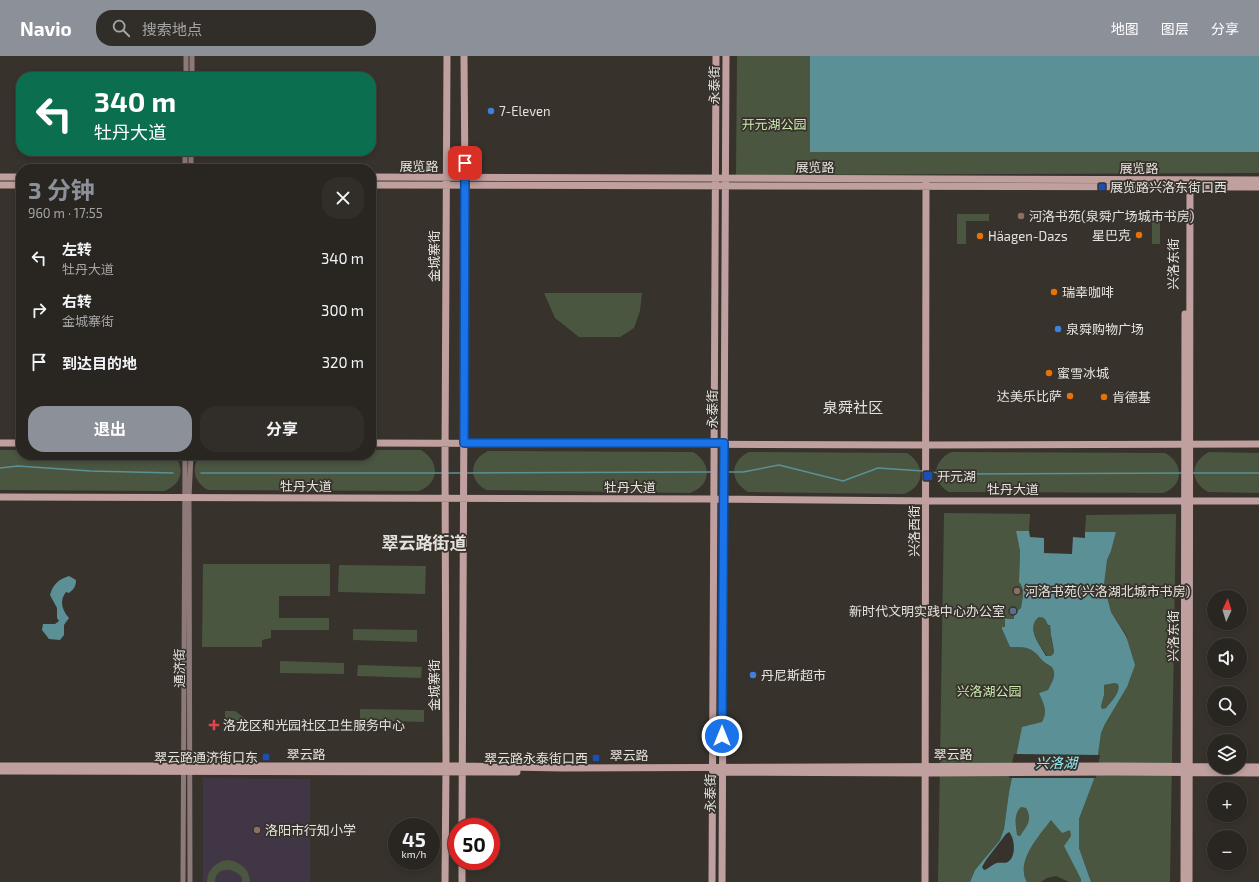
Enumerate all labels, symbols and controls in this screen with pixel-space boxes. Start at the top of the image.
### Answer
search box [96,10,376,46]
text: Navio [20,17,72,40]
icon: search [110,17,132,39]
text: 搜索地点 [142,20,202,38]
text: 地图 [1111,20,1139,37]
text: 图层 [1161,20,1189,37]
text: 分享 [1211,20,1239,37]
street label: 永泰街 [706,65,722,105]
text: 340 m [94,84,176,118]
icon: left [28,88,80,140]
place label: 7-Eleven [499,103,551,119]
marker: 7-Eleven [486,106,496,116]
park label: 开元湖公园 [741,116,807,132]
text: 牡丹大道 [94,121,166,143]
pin [448,146,482,180]
icon: arrive [454,152,476,174]
street label: 展览路 [399,158,439,174]
street label: 展览路 [795,159,835,175]
street label: 展览路 [1119,160,1159,176]
text: 3 分钟 [28,175,95,204]
button: close [322,177,364,219]
place label: 展览路兴洛东街口西 [1110,179,1227,195]
marker: 展览路兴洛东街口西 [1097,182,1107,192]
text: 960 m · 17:55 [28,205,103,221]
place label: 河洛书苑(泉舜广场城市书房) [1029,208,1194,224]
marker: 河洛书苑(泉舜广场城市书房) [1016,211,1026,221]
place label: 星巴克 [1092,227,1131,243]
place label: Häagen-Dazs [988,228,1068,244]
street label: 金城寨街 [426,230,442,282]
marker: 星巴克 [1134,230,1144,240]
marker: Häagen-Dazs [975,231,985,241]
street label: 兴洛东街 [1165,238,1181,290]
text: 左转 [62,240,92,258]
icon: left [28,247,50,269]
text: 340 m [321,249,364,267]
text: 牡丹大道 [62,261,114,277]
place label: 瑞幸咖啡 [1062,284,1114,300]
marker: 瑞幸咖啡 [1049,287,1059,297]
text: 右转 [62,292,92,310]
icon: right [28,299,50,321]
text: 300 m [321,301,364,319]
text: 金城寨街 [62,313,114,329]
place label: 泉舜购物广场 [1066,321,1144,337]
marker: 泉舜购物广场 [1053,324,1063,334]
icon: arrive [28,351,50,373]
text: 320 m [322,353,364,371]
text: 到达目的地 [62,354,137,372]
place label: 蜜雪冰城 [1057,365,1109,381]
marker: 蜜雪冰城 [1044,368,1054,378]
place label: 达美乐比萨 [997,388,1062,404]
street label: 永泰街 [704,389,720,429]
place label: 肯德基 [1112,389,1151,405]
marker: 达美乐比萨 [1065,391,1075,401]
marker: 肯德基 [1099,392,1109,402]
district label: 泉舜社区 [823,398,883,416]
button: 退出 [28,406,192,452]
button: 分享 [200,406,364,452]
place label: 开元湖 [937,468,976,484]
marker: 开元湖 [922,470,934,482]
street label: 牡丹大道 [280,478,332,494]
street label: 牡丹大道 [604,479,656,495]
street label: 牡丹大道 [987,481,1039,497]
street label: 兴洛西街 [906,505,922,557]
district label: 翠云路街道 [382,532,467,552]
place label: 河洛书苑(兴洛湖北城市书房) [1025,583,1190,599]
marker: 河洛书苑(兴洛湖北城市书房) [1012,586,1022,596]
north arrow [1207,590,1247,630]
map controls [1207,590,1247,870]
place label: 新时代文明实践中心办公室 [849,603,1005,619]
marker: 新时代文明实践中心办公室 [1008,606,1018,616]
street label: 兴洛东街 [1165,610,1181,662]
button: sound [1207,638,1247,678]
street label: 通济街 [171,648,187,688]
street label: 金城寨街 [426,659,442,711]
place label: 丹尼斯超市 [761,667,826,683]
marker: 丹尼斯超市 [748,670,758,680]
park label: 兴洛湖公园 [956,683,1022,699]
button: search [1207,686,1247,726]
position arrow [701,715,743,757]
place label: 洛龙区和光园社区卫生服务中心 [223,717,405,733]
marker: 洛龙区和光园社区卫生服务中心 [208,719,220,731]
button: layers [1207,734,1247,774]
street label: 翠云路 [286,746,326,762]
street label: 翠云路 [933,746,973,762]
street label: 翠云路 [609,747,649,763]
place label: 翠云路通济街口东 [154,749,258,765]
place label: 翠云路永泰街口西 [484,750,588,766]
marker: 翠云路通济街口东 [261,752,271,762]
marker: 翠云路永泰街口西 [591,753,601,763]
water label: 兴洛湖 [1035,754,1079,771]
street label: 永泰街 [702,773,718,813]
button: + [1207,782,1247,822]
speed limit sign: 50 [448,818,500,870]
place label: 洛阳市行知小学 [265,822,356,838]
marker: 洛阳市行知小学 [252,825,262,835]
text: 45 [402,827,426,851]
button: − [1207,830,1247,870]
text: km/h [402,848,426,860]

